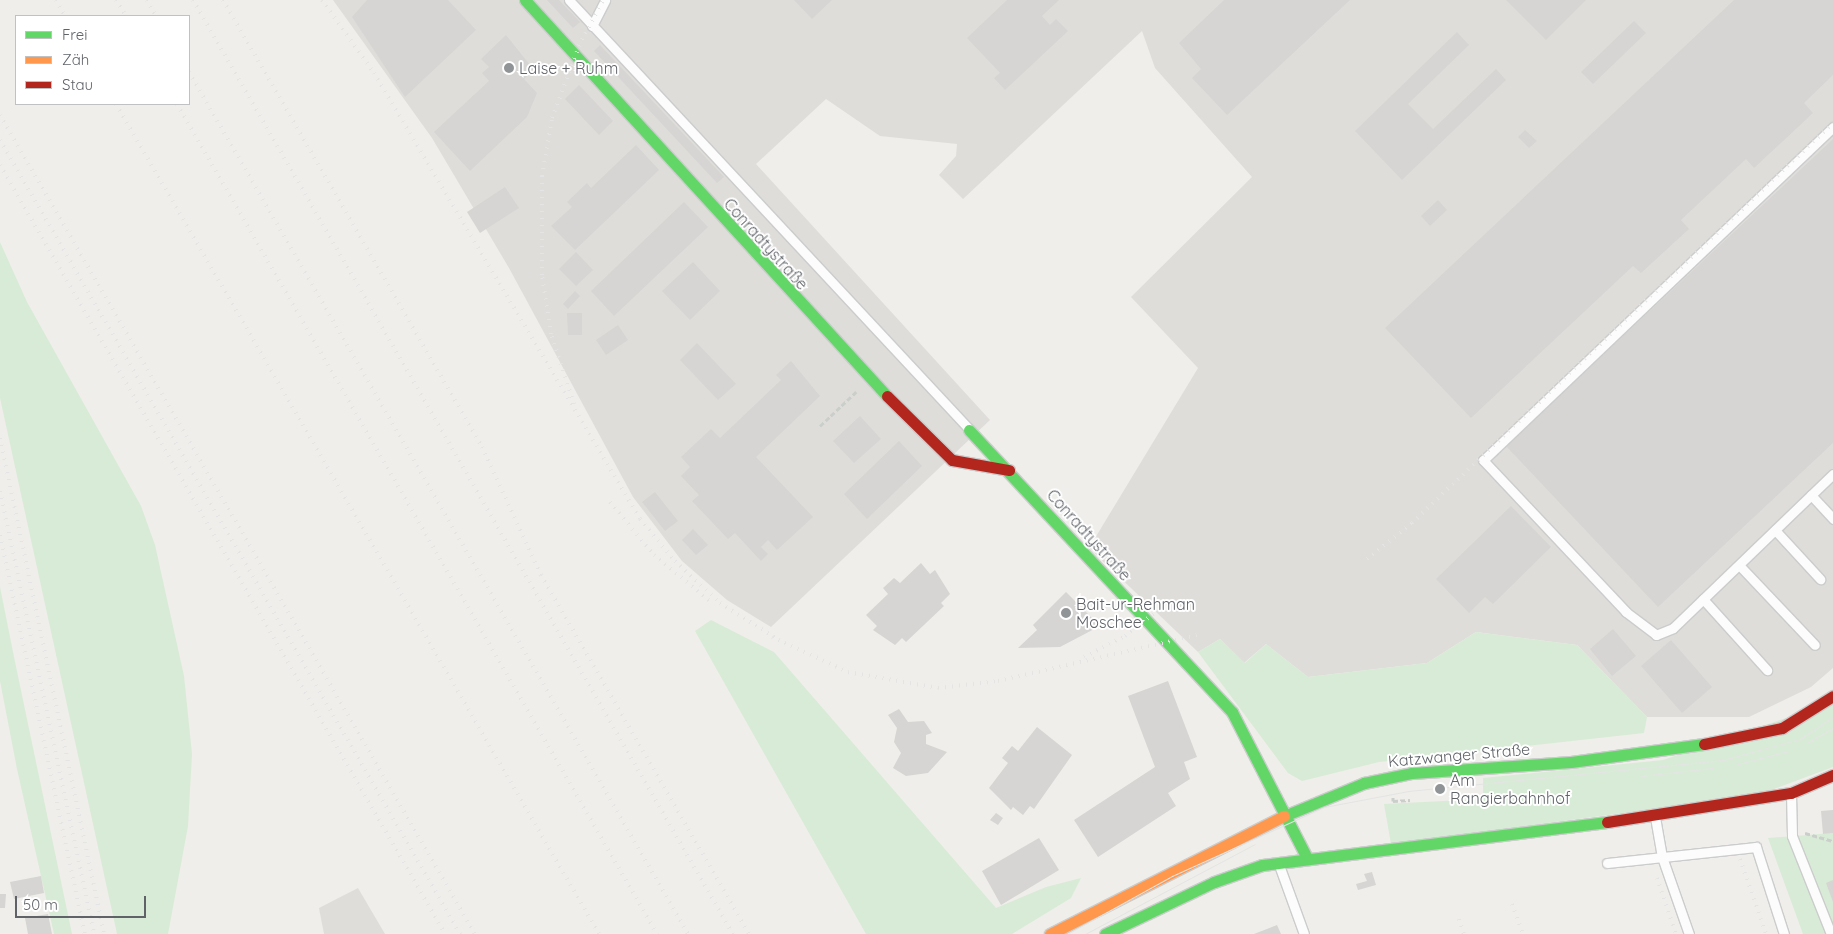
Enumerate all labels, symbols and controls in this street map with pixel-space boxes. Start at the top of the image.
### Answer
legend [15,15,190,105]
text: Frei [62,25,88,44]
text: Zäh [62,50,89,69]
place label: Laise + Ruhm [519,58,618,78]
marker: Laise + Ruhm [503,62,515,74]
text: Stau [62,75,93,94]
street label: Conradtystraße [720,194,812,294]
street label: Conradtystraße [1043,485,1135,585]
place label: Bait-ur-Rehman Moschee [1076,594,1195,632]
marker: Bait-ur-Rehman Moschee [1060,607,1072,619]
street label: Katzwanger Straße [1387,739,1531,771]
place label: Am Rangierbahnhof [1450,770,1571,808]
marker: Am Rangierbahnhof [1434,783,1446,795]
scale bar [18,886,149,918]
text: 50 m [23,895,58,914]

